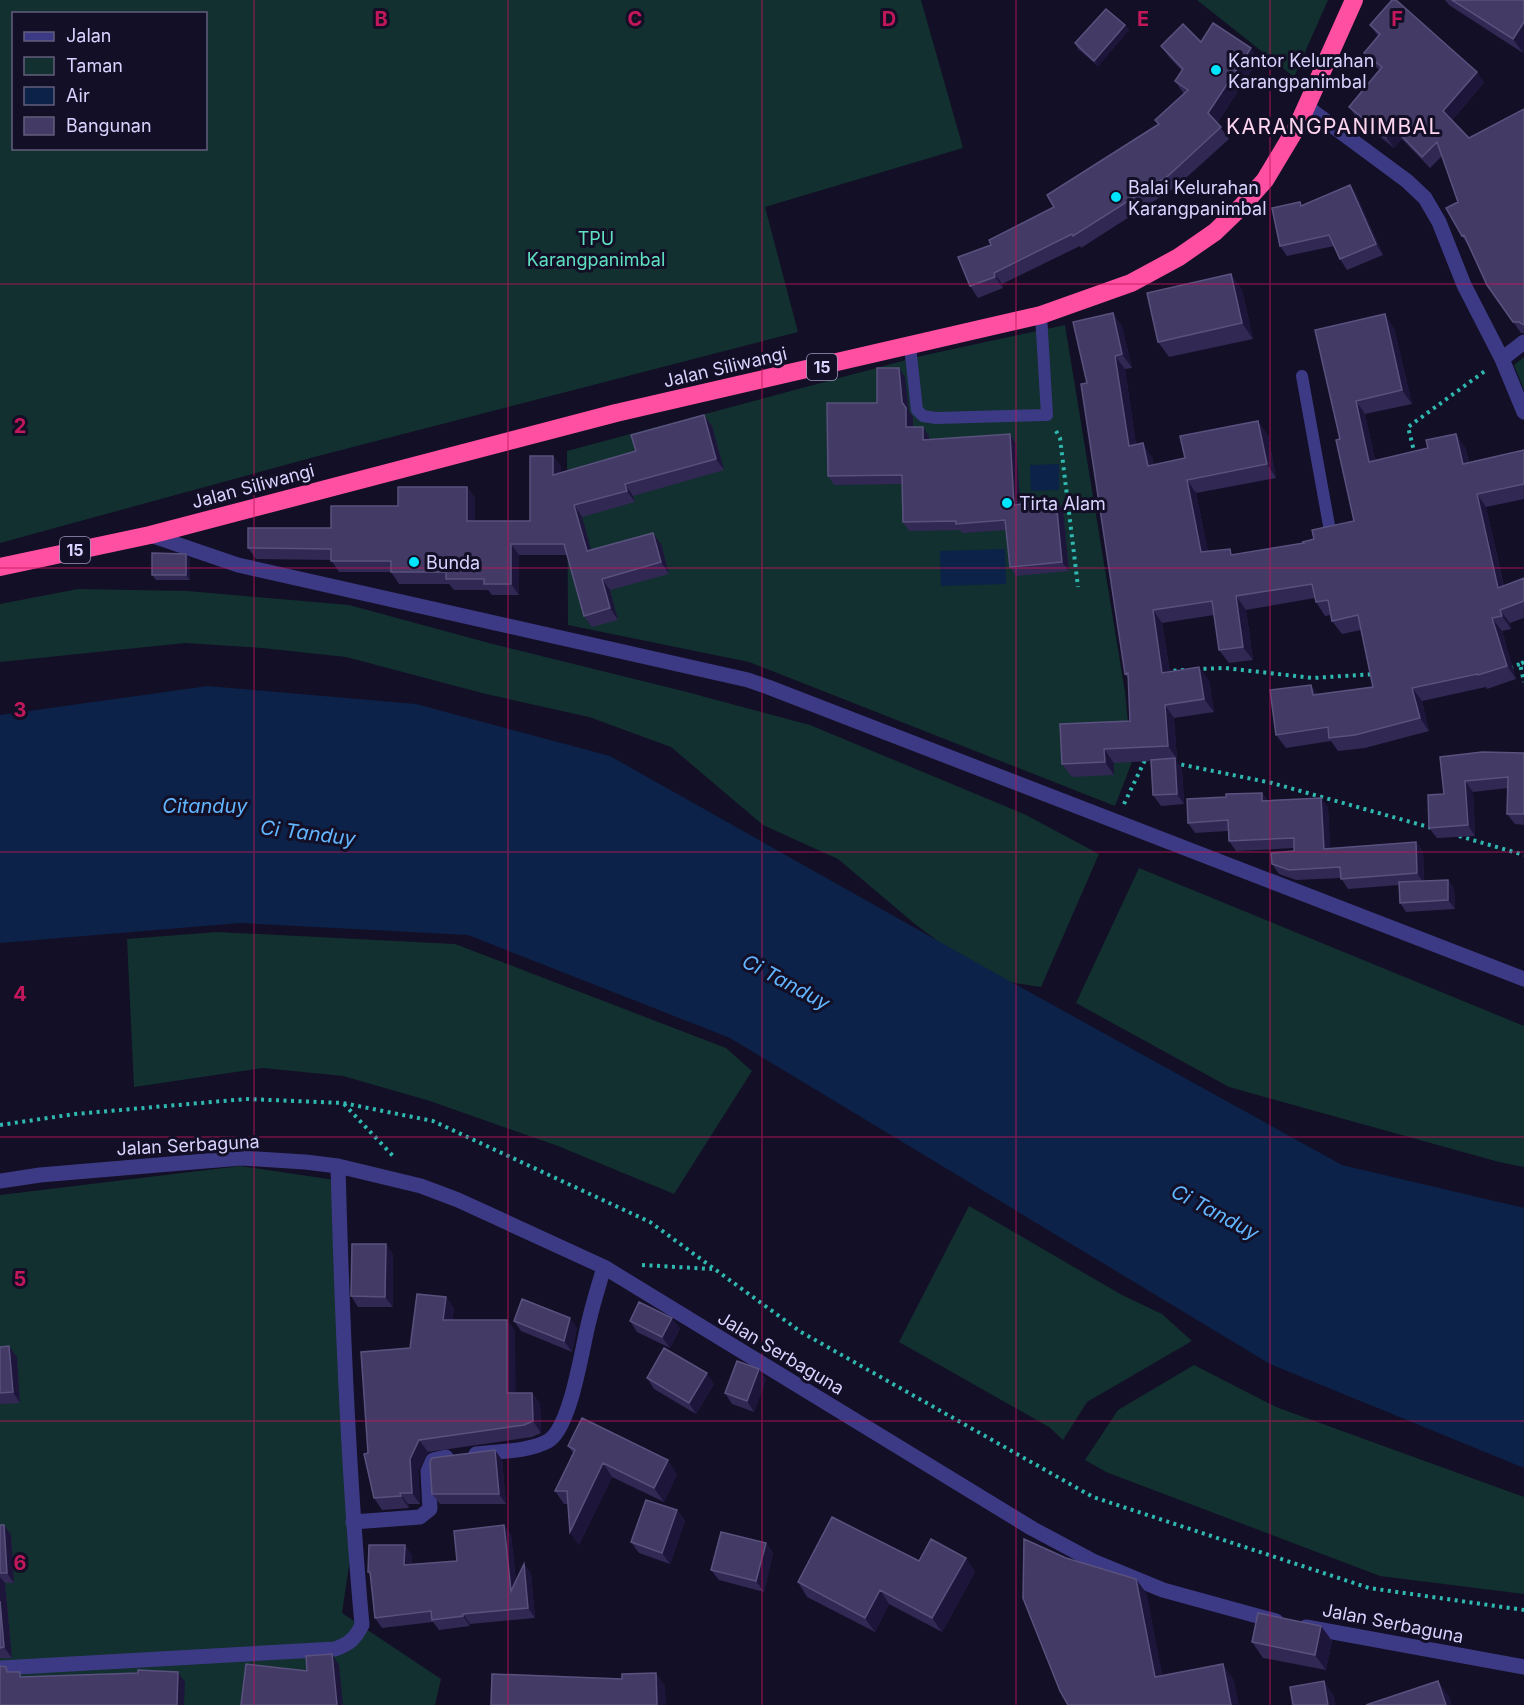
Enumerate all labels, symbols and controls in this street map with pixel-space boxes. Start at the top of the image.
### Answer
text: B [374,7,388,31]
text: C [628,7,642,31]
text: D [882,7,896,31]
text: E [1137,7,1149,31]
text: F [1391,7,1403,31]
legend [12,12,207,150]
text: Jalan [66,25,111,46]
place label: Kantor Kelurahan Karangpanimbal [1228,50,1374,92]
text: Taman [66,55,123,76]
marker: Kantor Kelurahan Karangpanimbal [1209,63,1223,77]
text: Air [66,85,90,106]
district label: KARANGPANIMBAL [1226,114,1442,139]
text: Bangunan [66,115,152,136]
place label: Balai Kelurahan Karangpanimbal [1128,177,1267,219]
marker: Balai Kelurahan Karangpanimbal [1109,190,1123,204]
park label: TPU Karangpanimbal [527,228,665,270]
street label: Jalan Siliwangi [661,343,789,391]
road number: 15 [807,354,837,380]
text: 2 [14,414,26,438]
street label: Jalan Siliwangi [189,460,317,512]
place label: Tirta Alam [1019,493,1106,514]
marker: Tirta Alam [1000,496,1014,510]
road number: 15 [60,537,90,563]
place label: Bunda [426,552,480,573]
marker: Bunda [407,555,421,569]
text: 3 [14,698,26,722]
water label: Citanduy [162,794,248,818]
water label: Ci Tanduy [259,815,358,851]
water label: Ci Tanduy [738,949,835,1015]
text: 4 [13,982,27,1006]
street label: Jalan Serbaguna [116,1131,260,1159]
water label: Ci Tanduy [1167,1179,1264,1245]
text: 5 [14,1267,26,1291]
street label: Jalan Serbaguna [714,1307,848,1399]
text: 6 [14,1551,27,1575]
street label: Jalan Serbaguna [1321,1599,1465,1647]

